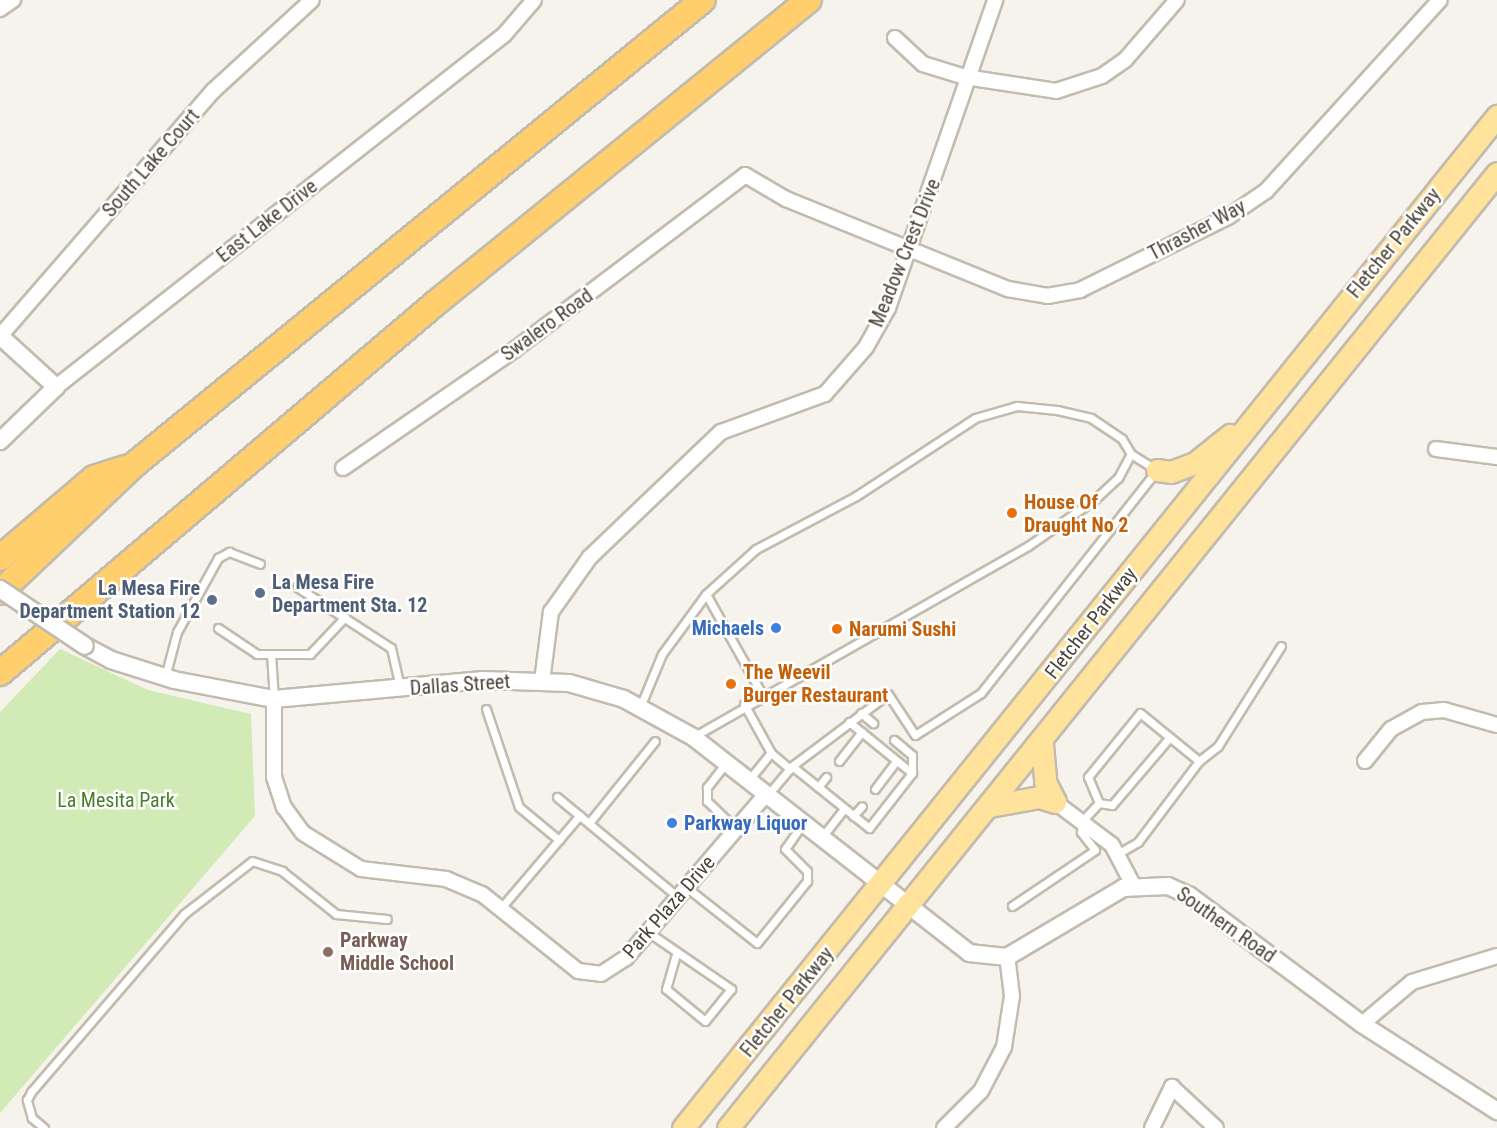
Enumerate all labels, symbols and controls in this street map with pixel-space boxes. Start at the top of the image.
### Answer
street label: South Lake Court [97,104,205,222]
street label: East Lake Drive [212,174,322,268]
street label: Meadow Crest Drive [864,175,946,331]
street label: Fletcher Parkway [1342,183,1446,303]
street label: Thrasher Way [1144,194,1250,266]
street label: Swalero Road [496,284,598,366]
place label: House Of Draught No 2 [1024,490,1128,537]
marker: House Of Draught No 2 [1005,506,1019,520]
street label: Fletcher Parkway [1040,562,1142,684]
place label: La Mesa Fire Department Sta. 12 [272,570,427,617]
place label: La Mesa Fire Department Station 12 [19,576,200,623]
marker: La Mesa Fire Department Sta. 12 [253,586,267,600]
marker: La Mesa Fire Department Station 12 [205,593,219,607]
place label: Michaels [692,616,764,640]
place label: Narumi Sushi [849,617,956,641]
marker: Michaels [769,621,783,635]
marker: Narumi Sushi [830,622,844,636]
place label: The Weevil Burger Restaurant [743,660,888,707]
street label: Dallas Street [409,670,511,700]
marker: The Weevil Burger Restaurant [724,677,738,691]
park label: La Mesita Park [57,788,175,812]
place label: Parkway Liquor [684,811,807,835]
marker: Parkway Liquor [665,816,679,830]
street label: Park Plaza Drive [618,851,720,963]
street label: Southern Road [1172,882,1280,968]
place label: Parkway Middle School [340,928,454,975]
street label: Fletcher Parkway [735,942,839,1062]
marker: Parkway Middle School [321,945,335,959]

